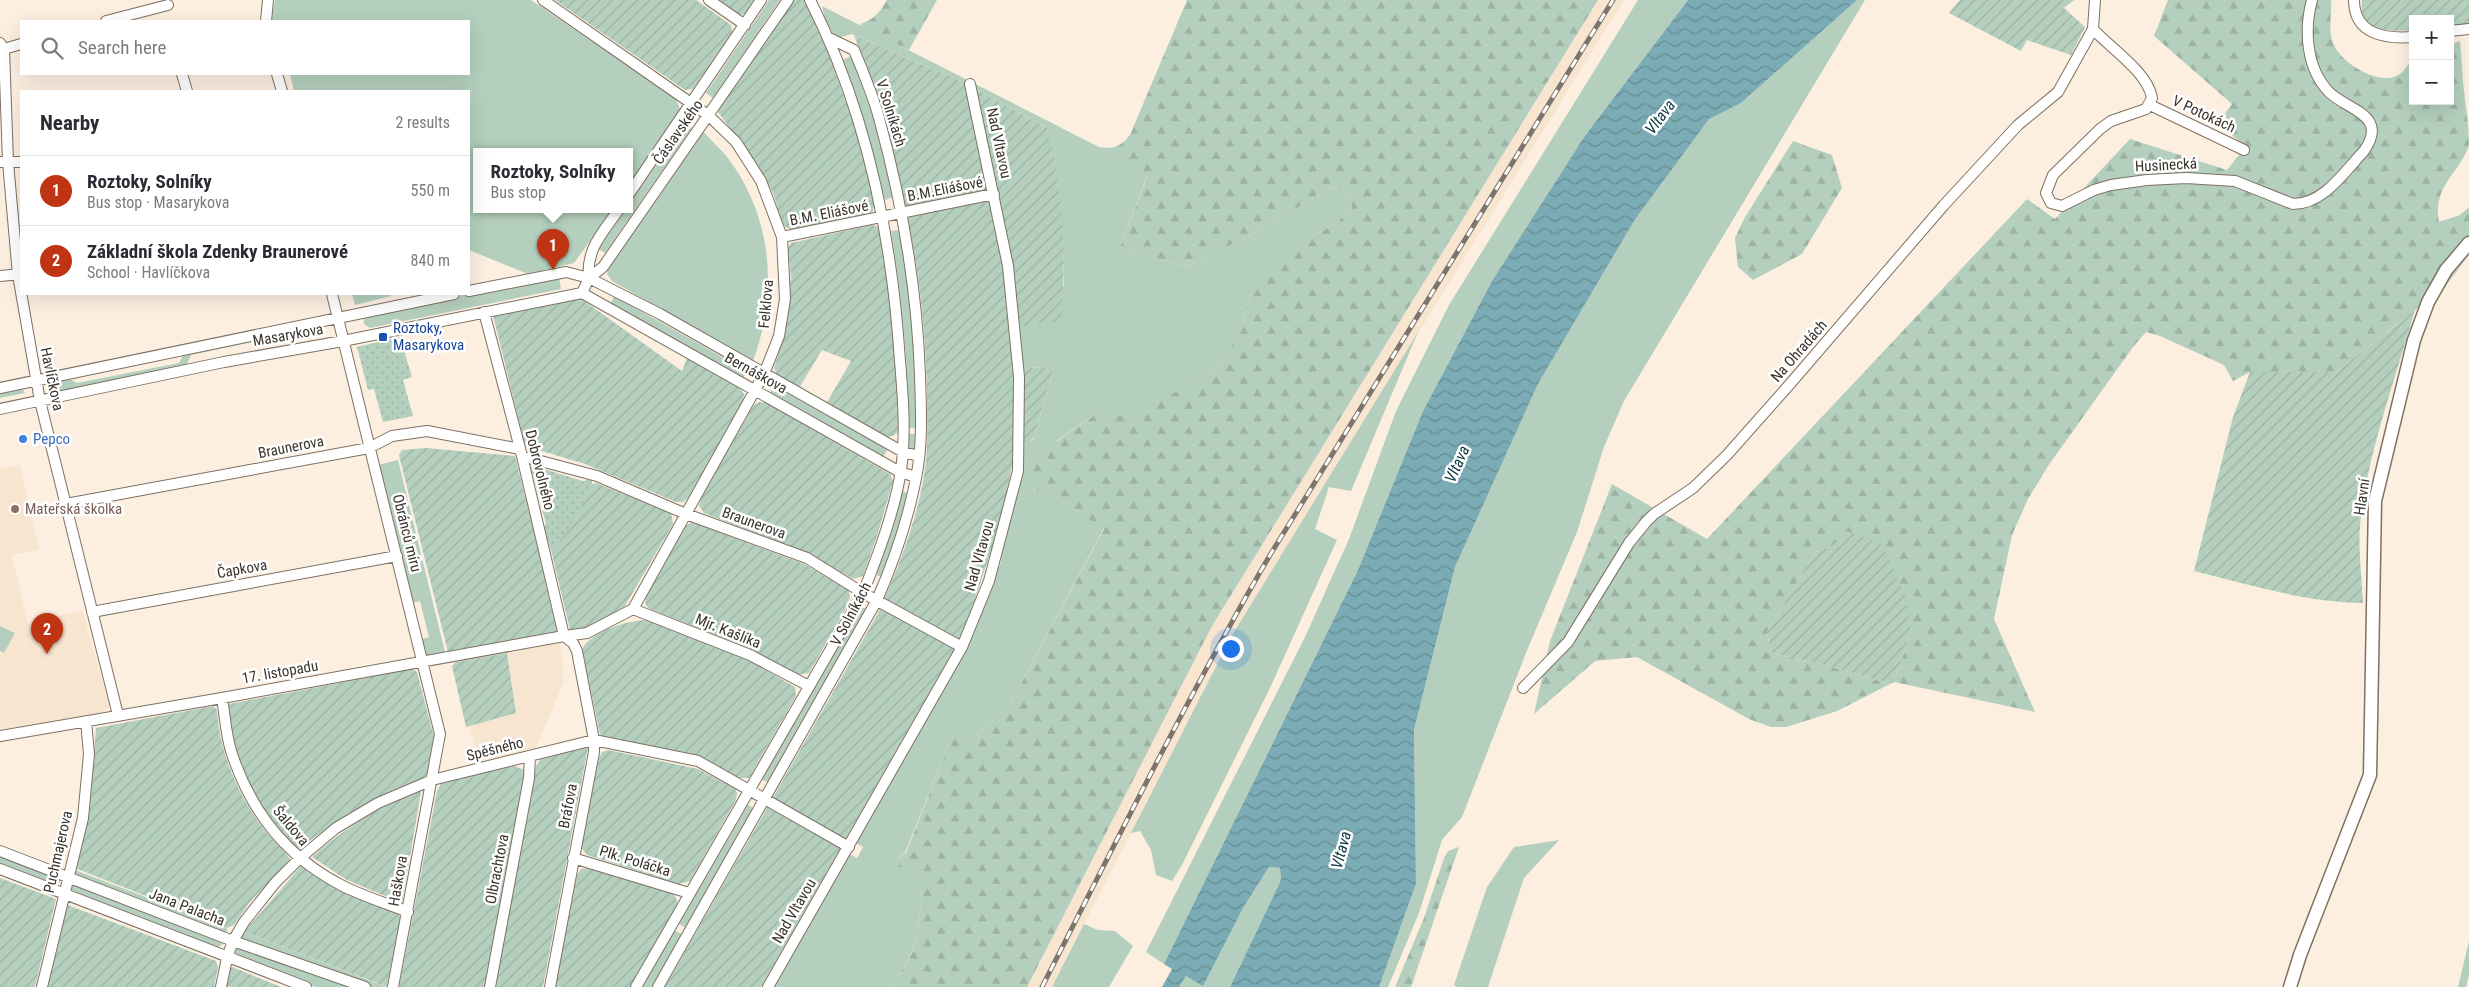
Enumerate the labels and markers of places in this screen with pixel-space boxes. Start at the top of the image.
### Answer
pin: 1 [537,229,569,270]
place label: Roztoky, Masarykova [393,319,464,354]
marker: Roztoky, Masarykova [377,331,389,343]
place label: Pepco [33,430,70,448]
marker: Pepco [17,433,29,445]
place label: Mateřská školka [25,500,122,518]
marker: Mateřská školka [9,503,21,515]
pin: 2 [31,613,63,654]

